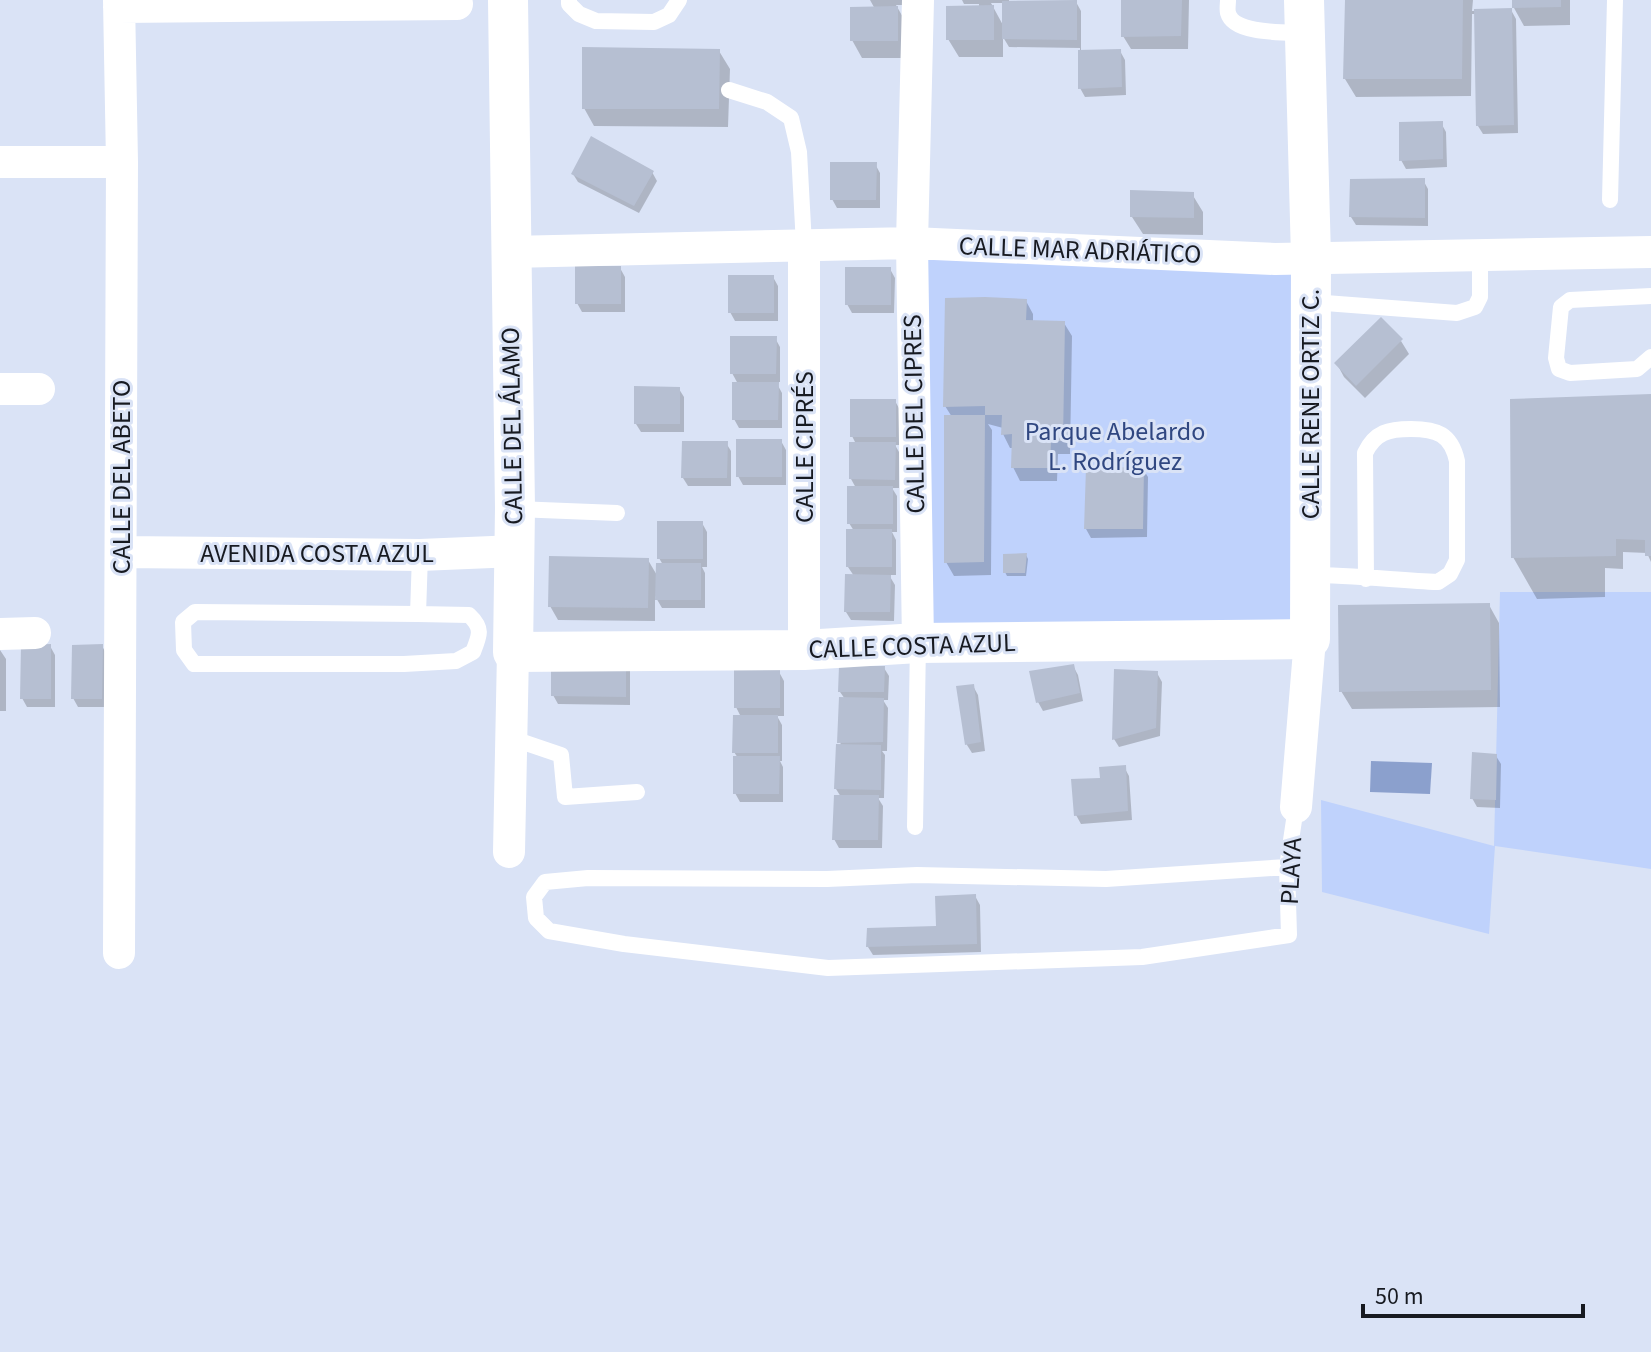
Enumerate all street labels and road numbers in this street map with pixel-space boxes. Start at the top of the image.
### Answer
street label: CALLE MAR ADRIÁTICO [958,227,1202,273]
street label: CALLE RENE ORTIZ C. [1292,289,1329,519]
street label: CALLE DEL CIPRES [894,314,934,514]
street label: CALLE DEL ÁLAMO [492,327,532,525]
street label: CALLE CIPRÉS [786,371,823,523]
street label: CALLE DEL ABETO [103,380,140,574]
street label: AVENIDA COSTA AZUL [200,535,434,572]
street label: CALLE COSTA AZUL [808,624,1016,668]
street label: PLAYA [1271,836,1311,906]

